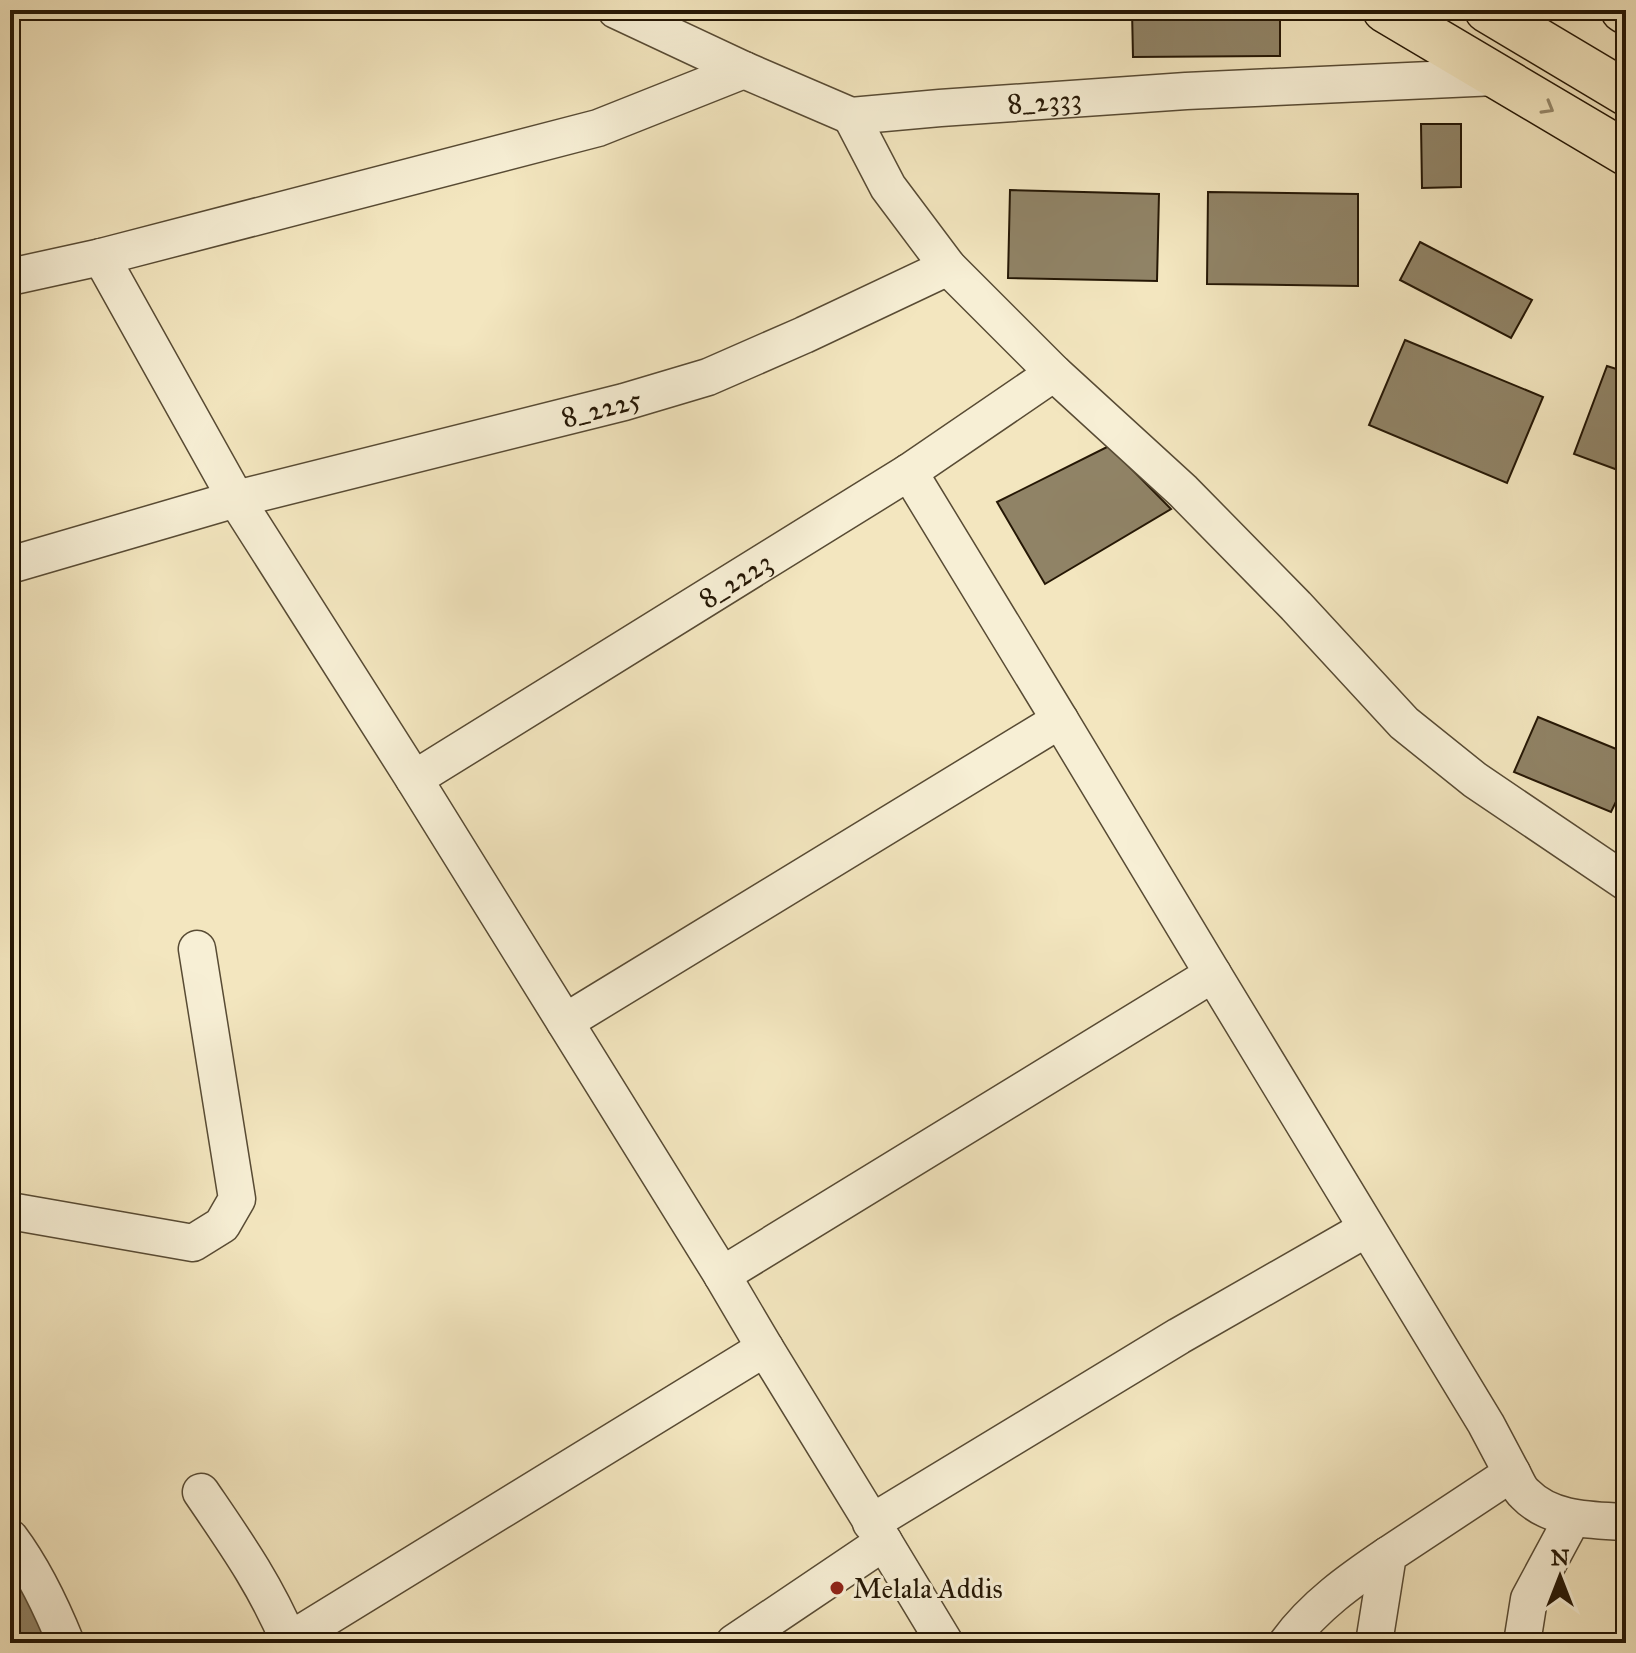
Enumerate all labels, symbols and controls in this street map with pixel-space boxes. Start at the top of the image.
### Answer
street label: 8_2333 [1006,81,1083,121]
one-way arrow [1539,98,1554,114]
street label: 8_2225 [558,380,646,434]
street label: 8_2223 [692,544,778,616]
north arrow [1520,1537,1600,1617]
text: N [1551,1544,1570,1571]
place label: Melala Addis [853,1571,1003,1606]
marker: Melala Addis [828,1579,846,1597]

